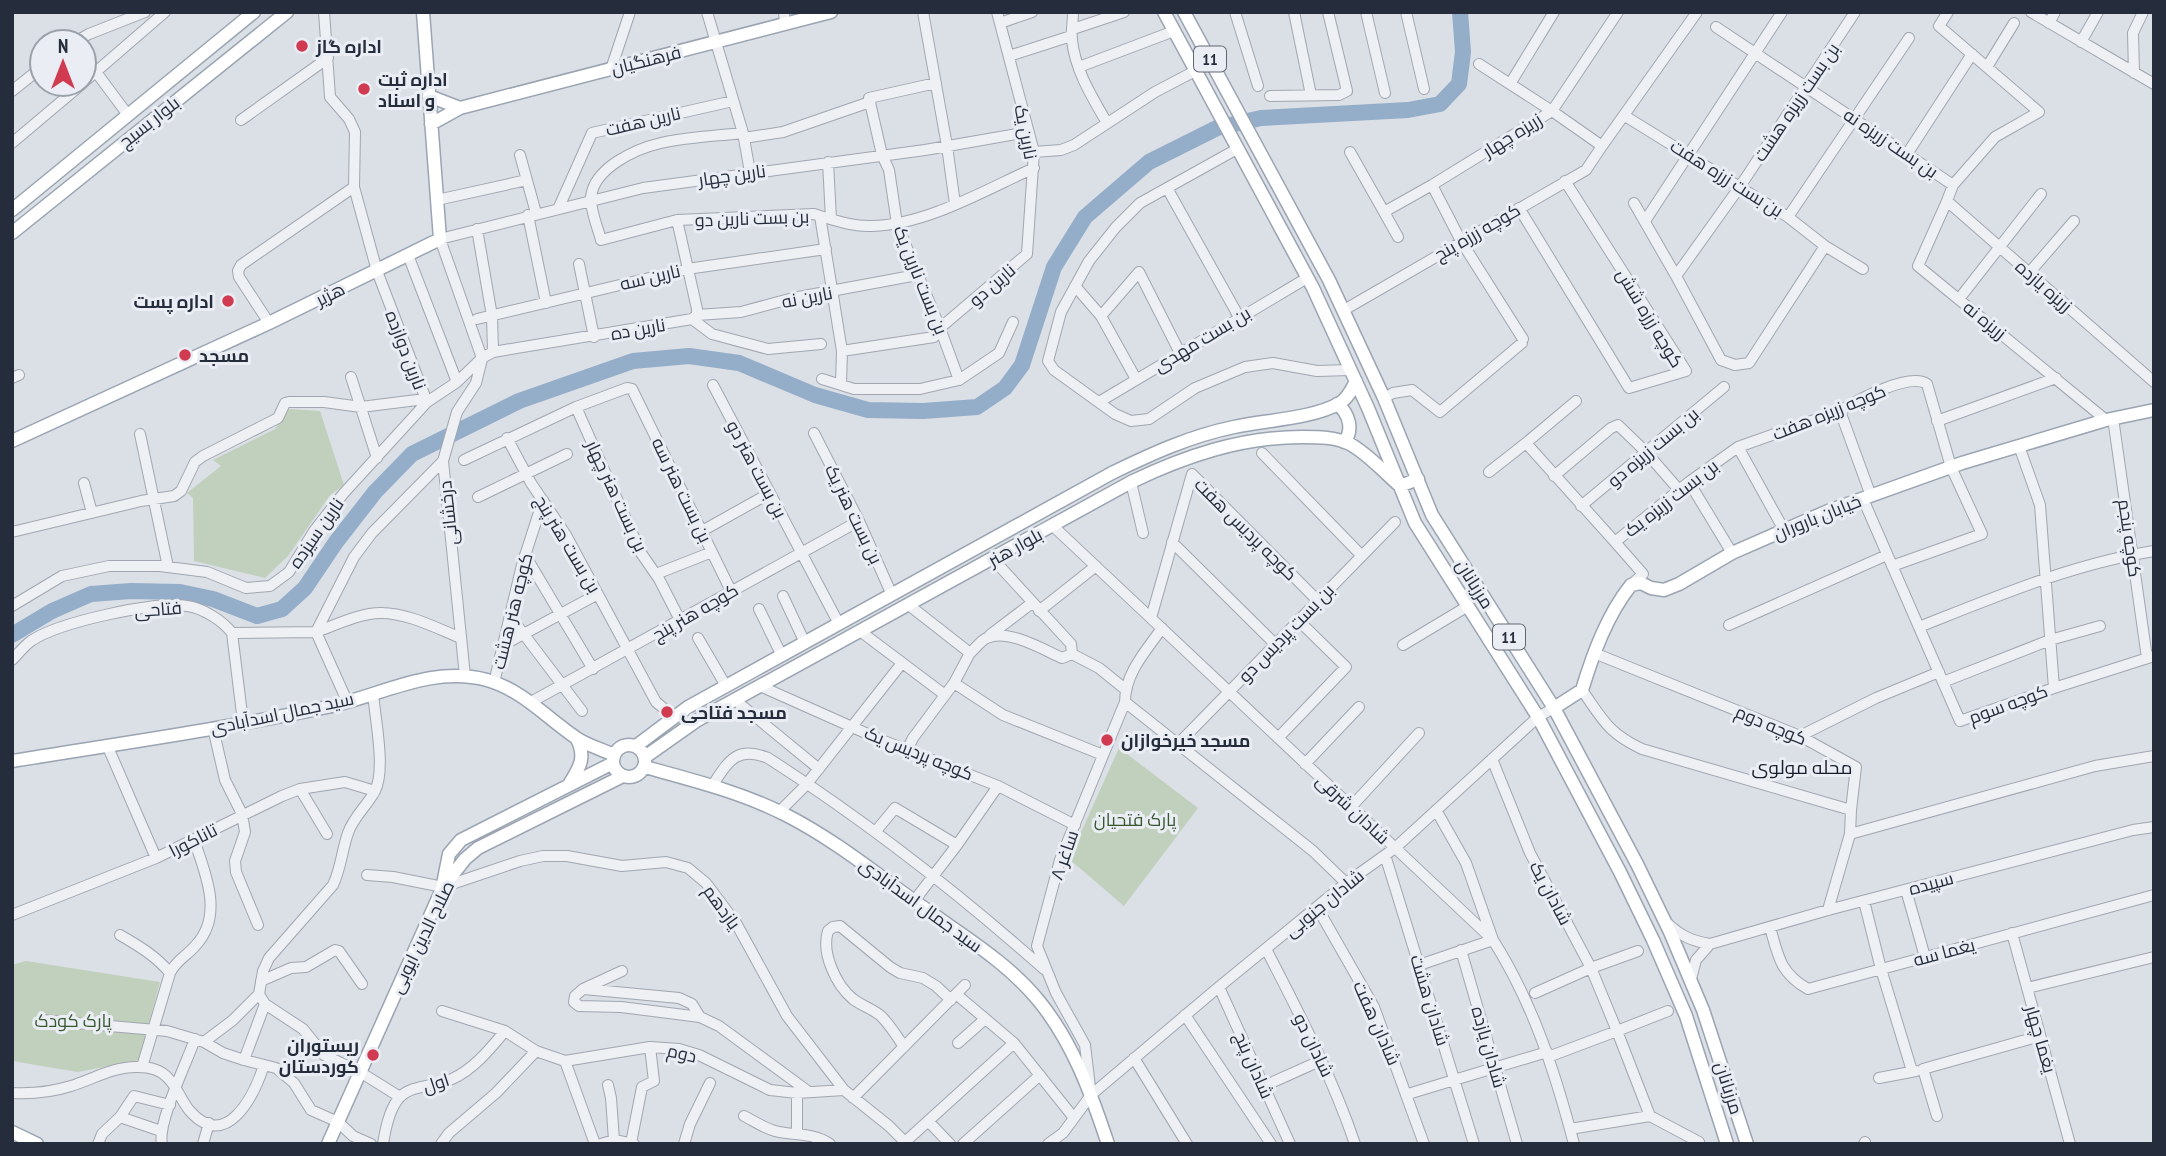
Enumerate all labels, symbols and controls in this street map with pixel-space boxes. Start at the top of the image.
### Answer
north arrow [28,28,98,98]
text: N [58,34,68,58]
place label: اداره گاز [315,35,382,58]
marker: اداره گاز [294,38,310,54]
street label: بن بست زریزه هشت [1748,38,1844,166]
street label: فرهنگیان [609,40,683,80]
road number: 11 [1194,46,1226,72]
place label: اداره ثبت و اسناد [378,68,448,112]
marker: اداره ثبت و اسناد [356,81,372,97]
street label: بلوار بسیج [114,91,185,154]
street label: نارین هفت [603,101,683,141]
street label: نارین یک [1009,103,1043,161]
street label: بن بست زریزه نه [1839,103,1943,183]
street label: زریزه چهار [1477,108,1547,164]
street label: بن بست زرزه هفت [1666,134,1788,222]
street label: نارین چهار [696,159,767,192]
street label: کوچه زرزه پنج [1430,198,1525,267]
street label: بن بست نارین دو [694,205,810,231]
street label: بن بست نارین یک [889,222,953,338]
street label: زریزه یازده [2011,255,2077,317]
street label: نارین دو [964,258,1020,312]
street label: نارین سه [618,259,682,295]
street label: کوچه زرزه شش [1611,264,1689,372]
street label: هژیر [311,277,348,311]
street label: نارین نه [780,281,834,313]
place label: اداره پست [134,290,214,314]
marker: اداره پست [220,293,236,309]
street label: زریزه نه [1959,296,2011,344]
street label: بن بست مهدی [1149,301,1255,377]
street label: نارین دوازده [380,307,432,393]
street label: نارین ده [609,313,667,345]
place label: مسجد [199,344,249,367]
marker: مسجد [177,347,193,363]
street label: کوچه زریزه هفت [1769,379,1890,446]
street label: بن بست زریزه دو [1603,402,1703,492]
street label: بن بست هنر دو [722,416,792,522]
street label: بن بست هنر سه [647,434,717,546]
street label: بن بست هنر چهار [580,436,653,556]
street label: بن بست زریزه یک [1619,454,1723,542]
street label: بن بست هنر یک [820,460,888,568]
street label: کوچه پردیس هفت [1189,473,1302,586]
street label: درخشانی [433,480,463,546]
street label: خیابان باروران [1770,489,1864,545]
street label: بن بست هنر پنج [529,491,606,598]
street label: نارین سیزده [283,493,349,573]
street label: کوچه پنجم [2112,497,2147,579]
street label: بلوار هنر [983,523,1046,572]
street label: کوچه هنر هشت [486,550,539,672]
street label: مرزبانان [1451,555,1499,613]
street label: کوچه هنر پنج [648,578,743,647]
street label: بن بست پردیس دو [1233,579,1340,688]
street label: فتاحی [134,596,182,622]
road number: 11 [1493,624,1525,650]
street label: کوچه سوم [1965,679,2051,730]
street label: سید جمال اسدآبادی [208,687,356,739]
street label: کوچه دوم [1731,700,1810,751]
place label: مسجد فتاحی [681,701,787,724]
marker: مسجد فتاحی [659,704,675,720]
street label: کوچه پردیس یک [861,721,977,786]
place label: مسجد خیرخوازان [1121,729,1250,752]
marker: مسجد خیرخوازان [1099,732,1115,748]
district label: محله مولوی [1752,755,1852,779]
street label: شادان شرقی [1311,769,1395,849]
park label: پارک فتحیان [1094,808,1176,832]
street label: تاناکورا [165,818,221,862]
street label: ساغر ٨ [1045,827,1083,883]
street label: سید جمال اسدآبادی [855,853,987,957]
street label: شادان یک [1525,857,1577,929]
street label: شادان جنوبی [1279,864,1369,942]
street label: سپیده [1906,866,1956,900]
street label: صلاح الدین ایوبی [385,877,460,998]
street label: یازدهم [697,880,746,935]
street label: یغما سه [1911,933,1977,971]
street label: شادان هشت [1405,952,1455,1048]
street label: شادان هفت [1348,977,1406,1069]
street label: یغما چهار [2019,1001,2062,1076]
street label: شادان یازده [1466,1004,1512,1090]
park label: پارک کودک [34,1009,112,1033]
street label: شادان دو [1289,1009,1339,1081]
street label: شادان پنج [1228,1028,1279,1102]
place label: ریستوران کوردستان [279,1034,359,1078]
street label: دوم [665,1038,699,1069]
marker: ریستوران کوردستان [365,1047,381,1063]
street label: مرزبانان [1710,1059,1748,1117]
street label: اول [420,1068,452,1098]

